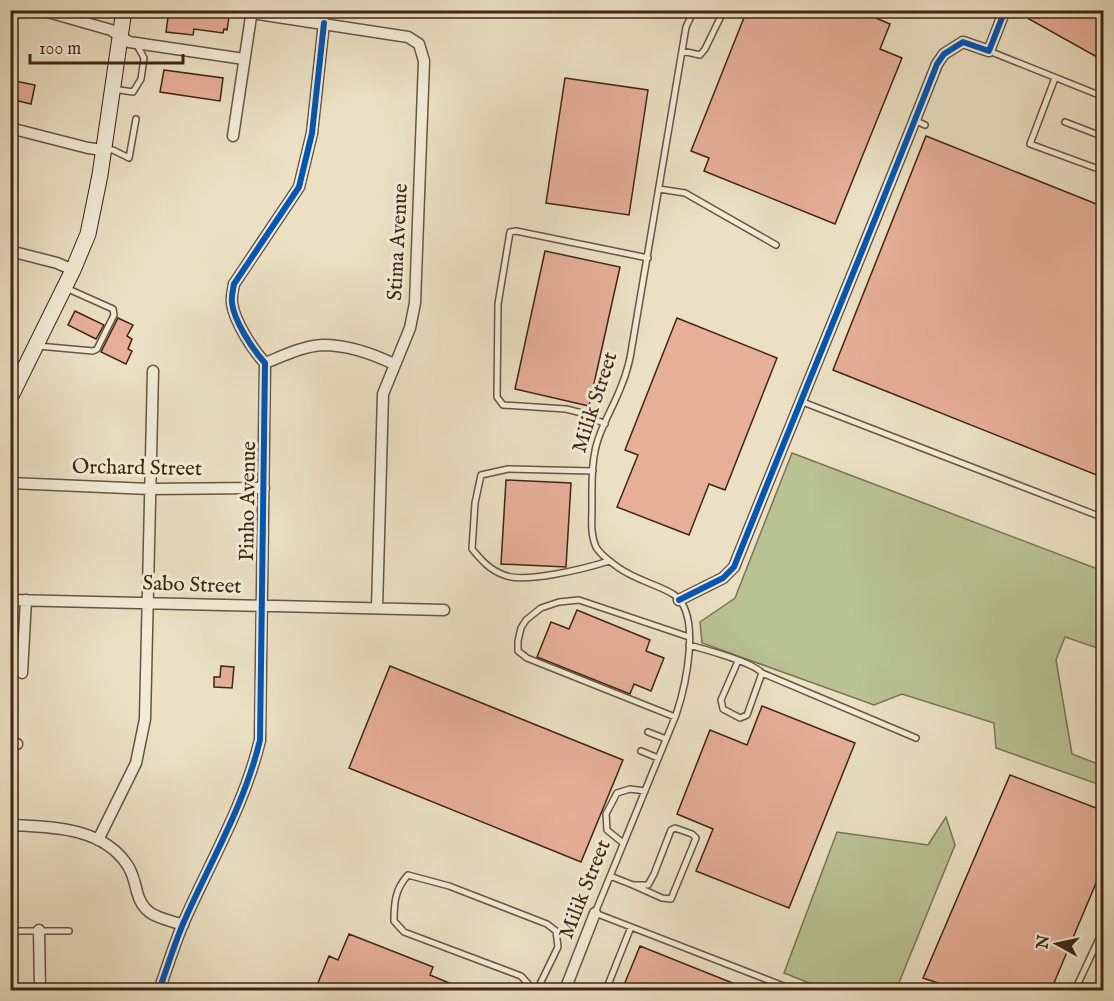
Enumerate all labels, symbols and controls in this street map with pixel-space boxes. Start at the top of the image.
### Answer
scale bar [30,27,183,65]
text: 100 m [39,38,81,61]
street label: Stima Avenue [382,182,415,302]
street label: Milik Street [566,348,624,456]
street label: Pinho Avenue [234,440,263,561]
street label: Orchard Street [72,454,202,483]
street label: Sabo Street [142,570,242,601]
street label: Milik Street [553,836,618,943]
north arrow [1027,914,1087,974]
text: N [1033,934,1055,951]

